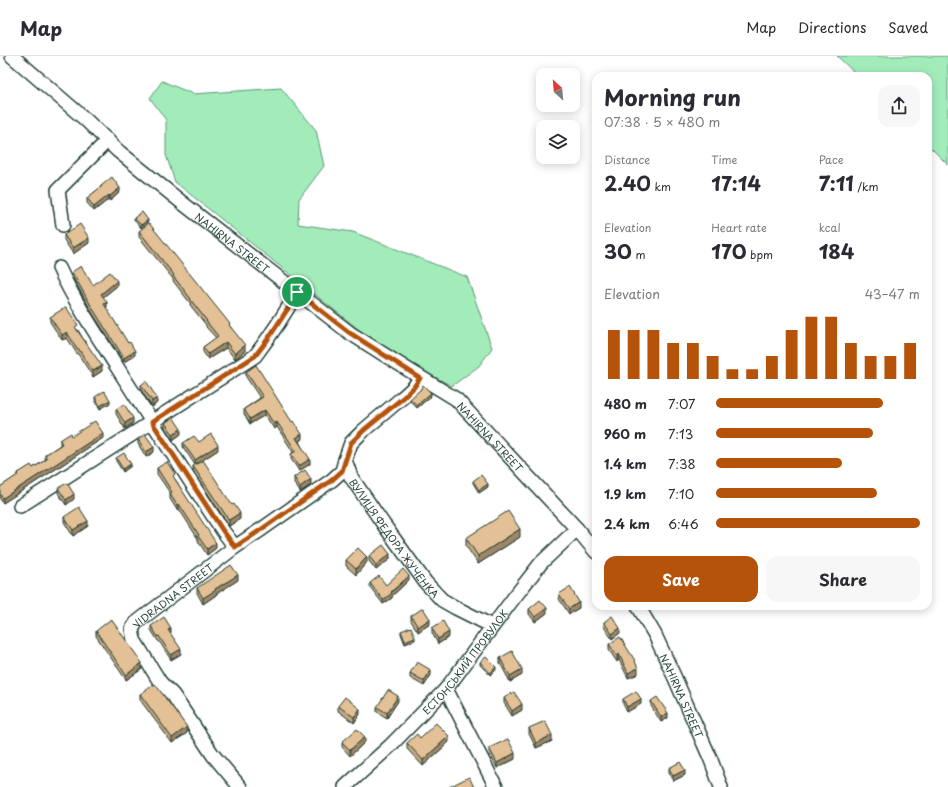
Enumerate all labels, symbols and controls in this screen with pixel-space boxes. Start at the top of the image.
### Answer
text: Map [20,14,62,42]
text: Map [746,17,776,38]
text: Directions [798,17,866,38]
text: Saved [888,17,928,38]
north arrow [536,68,580,112]
map controls [536,68,580,164]
text: Morning run [604,80,741,113]
button: share [878,85,920,127]
text: 07:38 · 5 × 480 m [604,112,720,131]
button: layers [536,120,580,164]
text: Distance [604,151,650,168]
text: Time [711,151,737,168]
text: Pace [819,151,843,168]
text: 2.40 [604,168,651,198]
text: 17:14 [711,168,761,198]
text: 7:11 [819,168,854,198]
text: km [651,178,671,195]
text: /km [854,178,878,195]
street label: NAHIRNA STREET [193,208,273,276]
text: Elevation [604,219,651,236]
text: Heart rate [711,219,767,236]
text: kcal [819,219,841,236]
text: 30 [604,236,632,266]
text: 170 [711,236,747,266]
text: 184 [819,236,854,266]
text: m [632,246,646,263]
text: bpm [747,246,773,263]
pin [280,275,314,309]
icon: arrive [286,281,308,303]
text: Elevation [604,284,660,303]
text: 43–47 m [865,284,920,303]
text: 480 m [604,394,647,413]
text: 7:07 [668,394,695,413]
street label: NAHIRNA STREET [454,398,527,475]
text: 960 m [604,424,646,443]
text: 7:13 [668,424,693,443]
text: 1.4 km [604,454,647,473]
text: 7:38 [668,454,696,473]
street label: ВУЛИЦЯ ФЕДОРА ЖУЧЕНКА [346,475,443,601]
text: 1.9 km [604,484,646,503]
text: 7:10 [668,484,694,503]
text: 2.4 km [604,514,650,533]
text: 6:46 [668,514,699,533]
button: Save [604,556,758,602]
button: Share [766,556,920,602]
street label: VIDRADNA STREET [128,559,216,630]
street label: ЕСТОНСЬКИЙ ПРОВУЛОК [418,605,511,717]
street label: NAHIRNA STREET [657,651,708,740]

